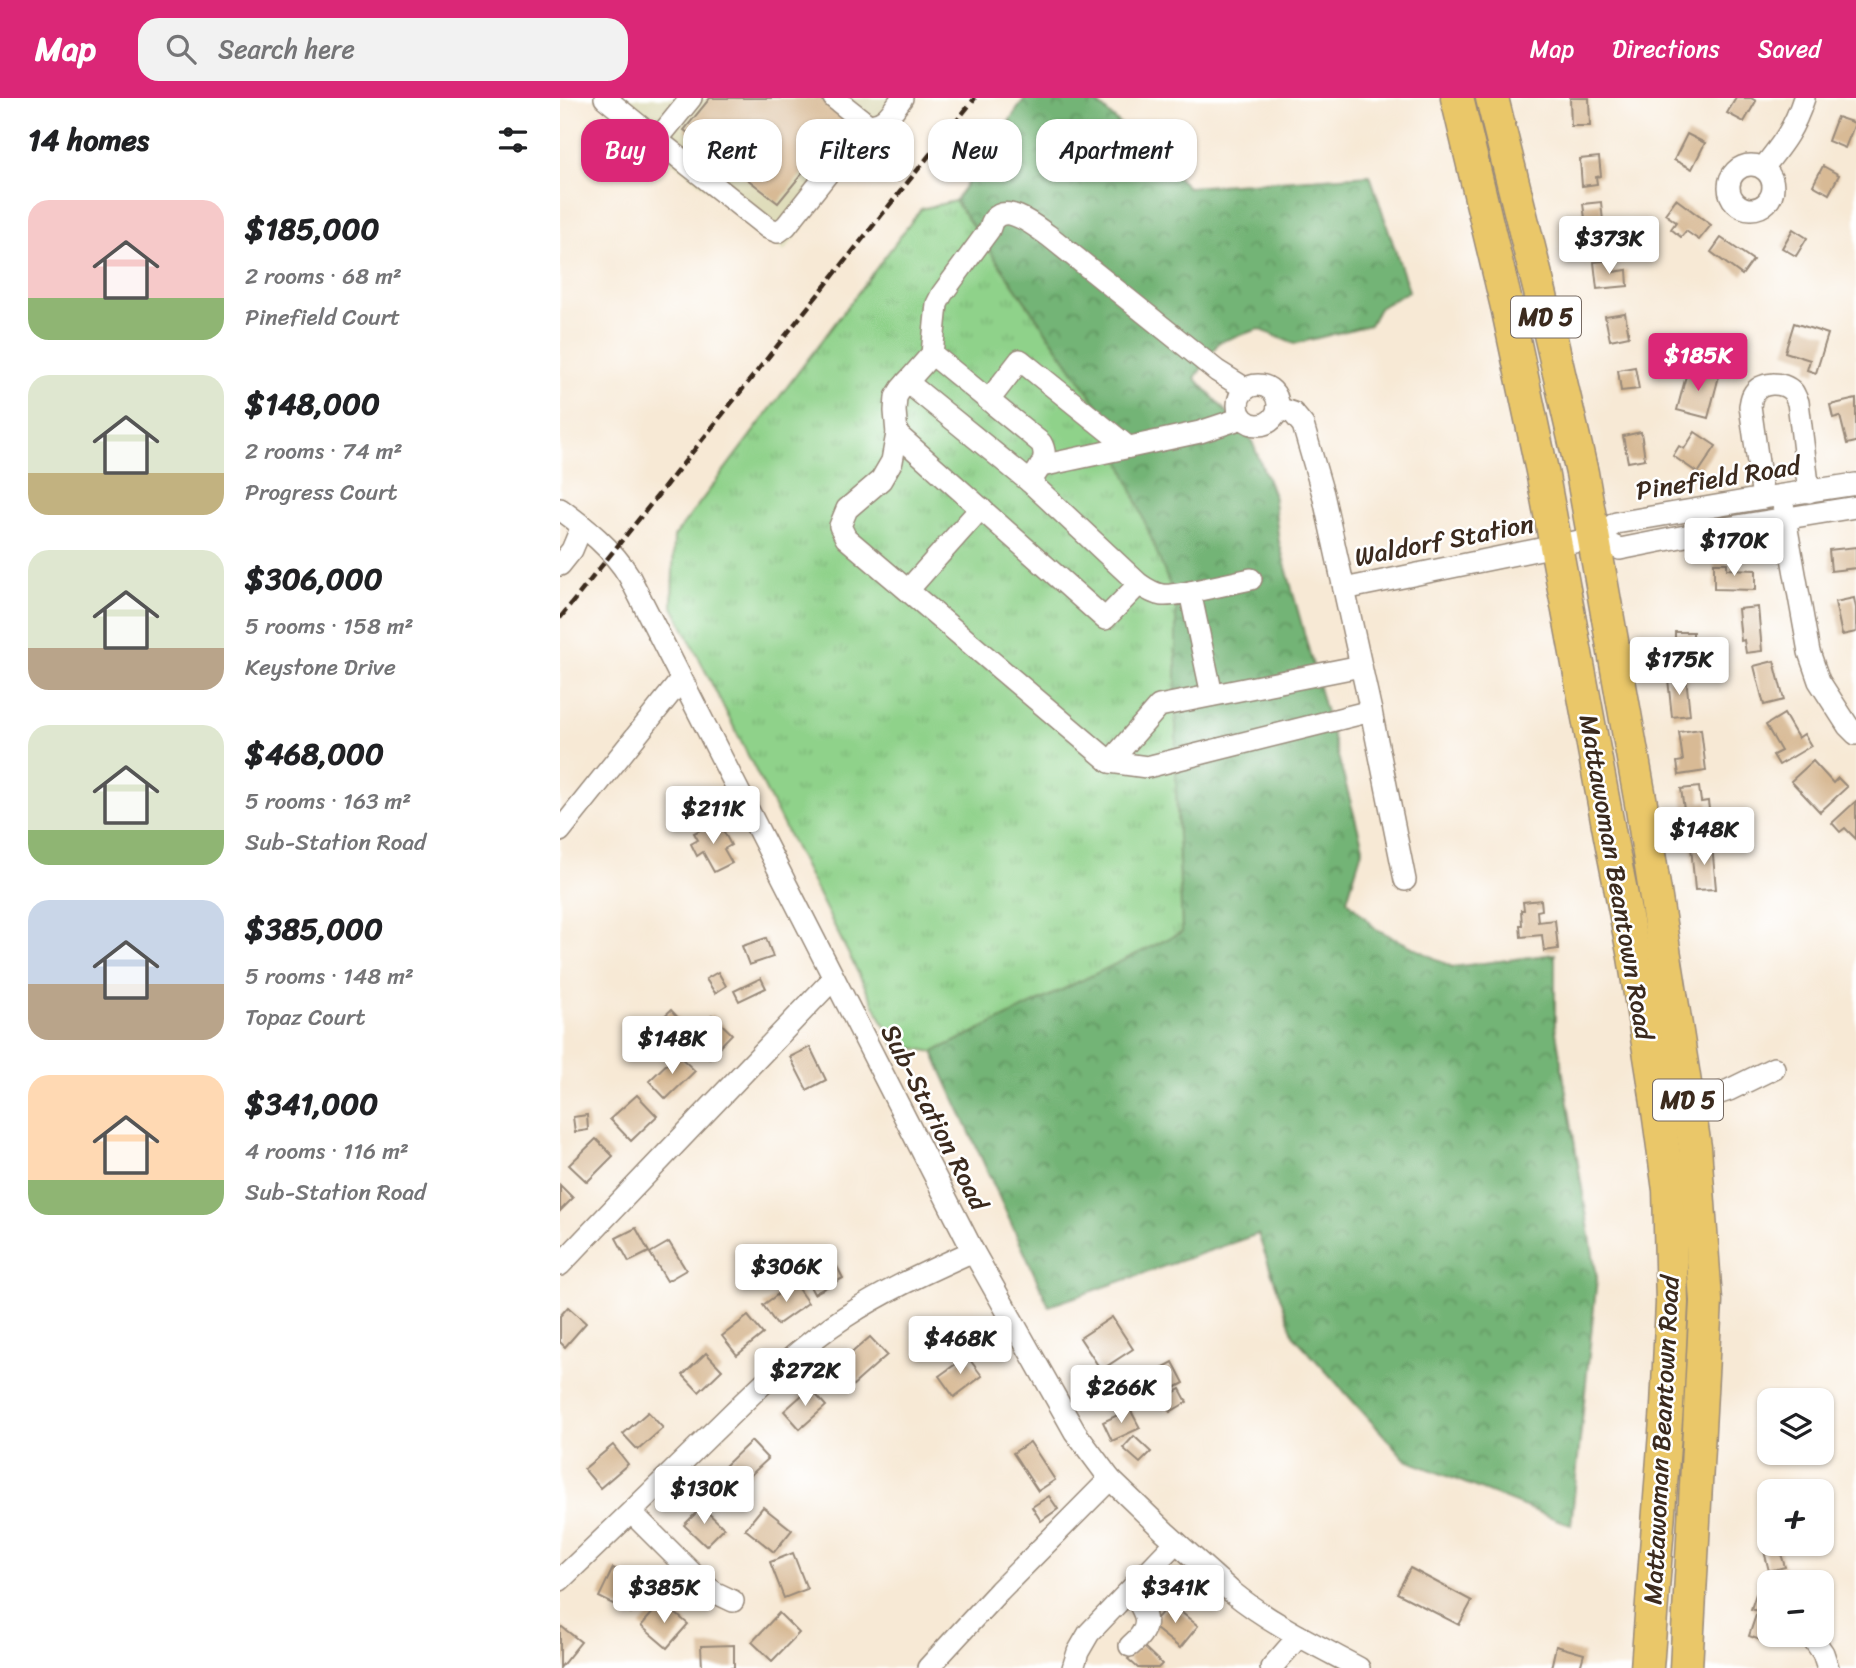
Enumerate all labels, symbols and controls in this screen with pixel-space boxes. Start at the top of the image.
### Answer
search box [138,18,628,81]
text: Map [35,20,96,78]
text: Search here [218,26,355,72]
text: Map [1530,28,1574,70]
text: Directions [1612,28,1720,70]
text: Saved [1758,28,1821,70]
icon: search [162,30,200,68]
text: 14 homes [28,113,149,167]
chip: Buy [581,119,669,182]
chip: Rent [683,119,782,182]
chip: Filters [796,119,914,182]
chip: New [928,119,1022,182]
chip: Apartment [1036,119,1197,182]
icon: filters [494,121,532,159]
text: $185,000 [245,202,379,256]
pin: $373K [1560,216,1658,276]
text: $373K [1575,218,1643,259]
icon: home [84,228,168,312]
text: 2 rooms · 68 m² [245,256,402,297]
road number: MD 5 [1511,296,1581,338]
text: Pinefield Court [245,297,400,338]
pin: $185K [1649,334,1747,393]
text: $185K [1664,335,1732,376]
text: $148,000 [245,377,380,431]
icon: home [84,403,168,487]
text: 2 rooms · 74 m² [245,431,402,472]
street label: Pinefield Road [1633,442,1806,514]
text: Progress Court [245,472,398,513]
street label: Waldorf Station [1350,500,1538,580]
pin: $170K [1685,518,1783,578]
text: $170K [1701,520,1768,561]
text: $306,000 [245,552,383,606]
icon: home [84,578,168,662]
text: 5 rooms · 158 m² [245,606,414,647]
pin: $175K [1630,638,1728,697]
text: $175K [1646,639,1712,680]
text: Keystone Drive [245,647,396,688]
street label: Mattawoman Beantown Road [1566,711,1669,1045]
text: $468,000 [245,727,384,781]
icon: home [84,753,168,837]
text: 5 rooms · 163 m² [245,781,411,822]
pin: $211K [664,786,762,846]
text: $211K [682,788,744,829]
pin: $148K [1655,808,1753,867]
text: $148K [1670,809,1738,850]
text: Sub-Station Road [245,822,426,863]
text: $385,000 [245,902,383,956]
icon: home [84,928,168,1012]
text: 5 rooms · 148 m² [245,956,414,997]
text: Topaz Court [245,997,366,1038]
street label: Sub-Station Road [868,1015,1003,1221]
pin: $148K [623,1016,721,1076]
text: $148K [638,1018,706,1059]
text: $341,000 [245,1077,378,1131]
road number: MD 5 [1653,1080,1723,1120]
icon: home [84,1103,168,1187]
text: 4 rooms · 116 m² [245,1131,409,1172]
text: Sub-Station Road [245,1172,426,1213]
pin: $306K [737,1244,835,1304]
text: $306K [751,1246,821,1287]
street label: Mattawoman Beantown Road [1629,1272,1693,1606]
pin: $468K [911,1316,1009,1376]
text: $468K [925,1318,995,1359]
pin: $272K [756,1348,854,1408]
text: $272K [770,1350,840,1391]
pin: $266K [1072,1366,1170,1425]
text: $266K [1087,1367,1155,1408]
map controls [1757,1388,1834,1647]
button: layers [1757,1388,1834,1465]
pin: $130K [655,1466,753,1526]
text: $130K [671,1468,737,1509]
button: + [1757,1479,1834,1556]
pin: $385K [615,1566,713,1625]
pin: $341K [1126,1566,1224,1625]
text: $385K [629,1567,699,1608]
text: $341K [1142,1567,1208,1608]
button: − [1757,1570,1834,1647]

